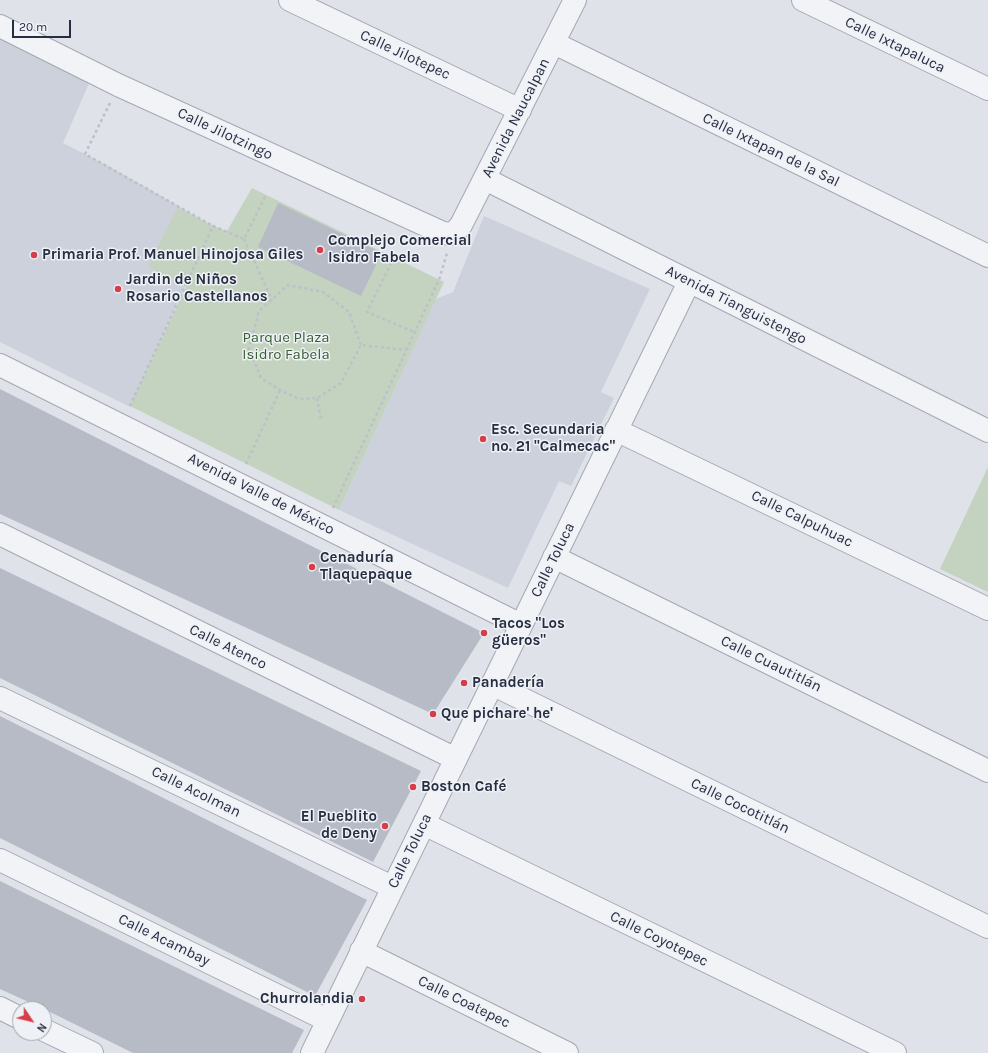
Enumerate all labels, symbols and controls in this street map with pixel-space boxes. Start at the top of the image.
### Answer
scale bar [14,12,73,38]
street label: Calle Ixtapaluca [842,13,948,77]
text: 20 m [19,20,47,34]
street label: Calle Jilotepec [357,26,453,84]
street label: Avenida Naucalpan [478,55,554,181]
street label: Calle Jilotzingo [175,104,275,164]
street label: Calle Ixtapan de la Sal [700,109,842,191]
place label: Complejo Comercial Isidro Fabela [328,232,471,267]
marker: Complejo Comercial Isidro Fabela [315,245,325,255]
place label: Primaria Prof. Manuel Hinojosa Giles [42,246,303,264]
marker: Primaria Prof. Manuel Hinojosa Giles [29,250,39,260]
street label: Avenida Tianguistengo [662,262,810,348]
place label: Jardin de Niños Rosario Castellanos [126,271,268,306]
marker: Jardin de Niños Rosario Castellanos [113,284,123,294]
park label: Parque Plaza Isidro Fabela [242,329,330,364]
place label: Esc. Secundaria no. 21 "Calmecac" [491,421,615,456]
marker: Esc. Secundaria no. 21 "Calmecac" [478,434,488,444]
street label: Avenida Valle de México [185,449,337,539]
street label: Calle Calpuhuac [748,487,856,551]
street label: Calle Toluca [527,520,579,600]
place label: Cenaduría Tlaquepaque [320,549,412,584]
marker: Cenaduría Tlaquepaque [307,562,317,572]
place label: Tacos "Los güeros" [492,615,565,650]
street label: Calle Atenco [186,620,270,674]
marker: Tacos "Los güeros" [479,628,489,638]
street label: Calle Cuautitlán [718,632,824,696]
place label: Panadería [472,674,544,692]
marker: Panadería [459,678,469,688]
place label: Que pichare' he' [441,705,553,723]
marker: Que pichare' he' [428,709,438,719]
street label: Calle Acolman [148,763,244,821]
street label: Calle Cocotitlán [688,774,792,838]
place label: Boston Café [421,778,506,796]
marker: Boston Café [408,782,418,792]
place label: El Pueblito de Deny [301,808,377,843]
street label: Calle Toluca [384,811,436,891]
marker: El Pueblito de Deny [380,821,390,831]
street label: Calle Coyotepec [607,907,711,971]
street label: Calle Acambay [115,910,213,970]
street label: Calle Coatepec [415,972,513,1032]
place label: Churrolandia [260,990,354,1008]
marker: Churrolandia [357,994,367,1004]
north arrow [12,1001,52,1041]
text: N [34,1021,49,1035]

